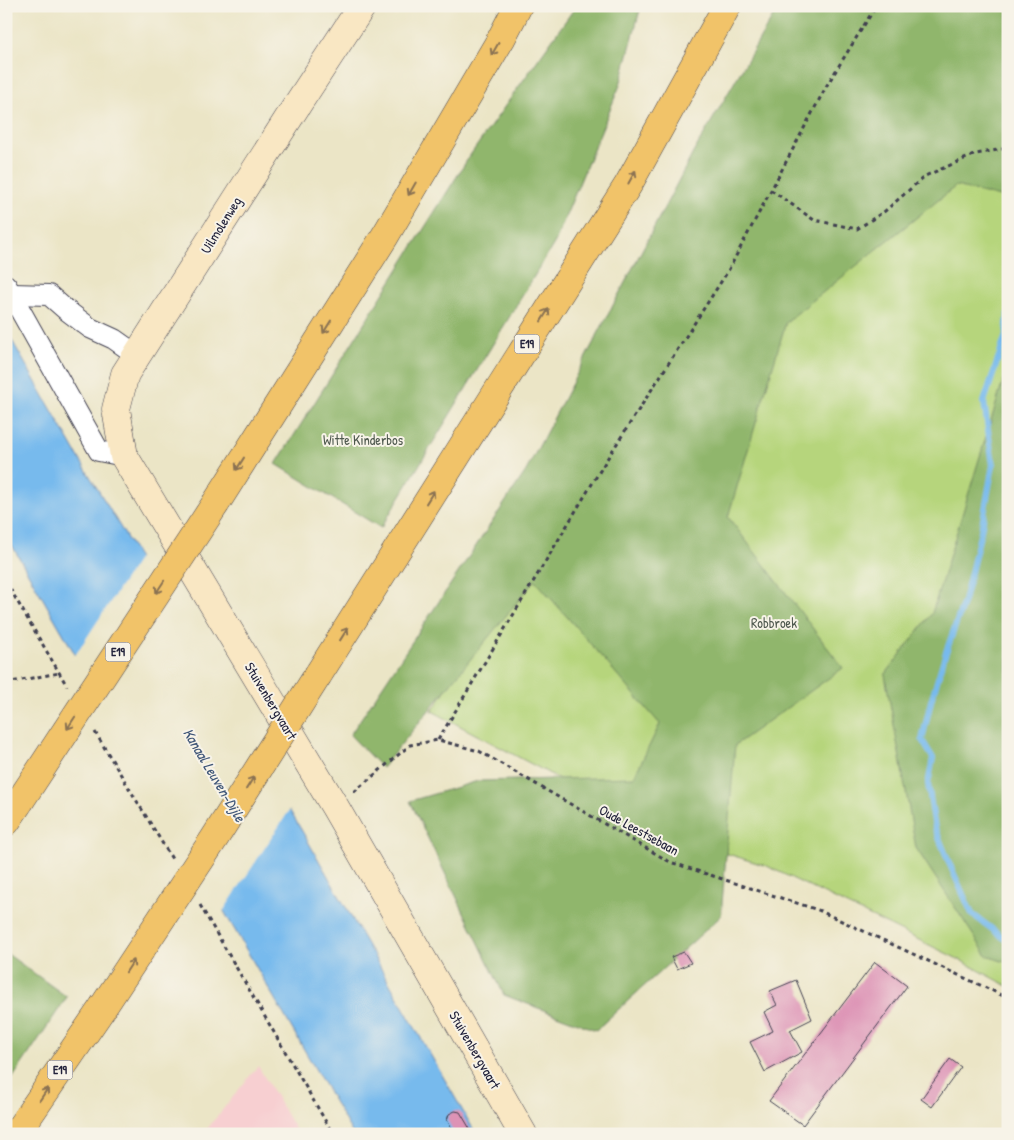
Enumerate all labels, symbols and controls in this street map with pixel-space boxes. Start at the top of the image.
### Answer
one-way arrow [489,41,499,55]
one-way arrow [627,170,637,185]
one-way arrow [407,181,417,196]
street label: Uilmolenweg [196,193,246,257]
one-way arrow [541,308,551,322]
one-way arrow [322,320,332,334]
road number: E19 [514,334,540,354]
park label: Witte Kinderbos [323,430,403,449]
one-way arrow [235,457,245,471]
one-way arrow [426,490,436,504]
one-way arrow [155,580,166,594]
park label: Robbroek [751,613,797,632]
one-way arrow [339,627,349,641]
road number: E19 [106,642,130,662]
street label: Stuivenbergvaart [240,658,302,744]
one-way arrow [66,716,76,730]
water label: Kanaal Leuven-Dijle [178,724,251,826]
one-way arrow [245,776,255,790]
street label: Oude Leestsebaan [596,800,682,859]
one-way arrow [125,959,135,973]
street label: Stuivenbergvaart [445,1007,506,1093]
road number: E19 [48,1060,72,1080]
one-way arrow [39,1087,49,1101]

